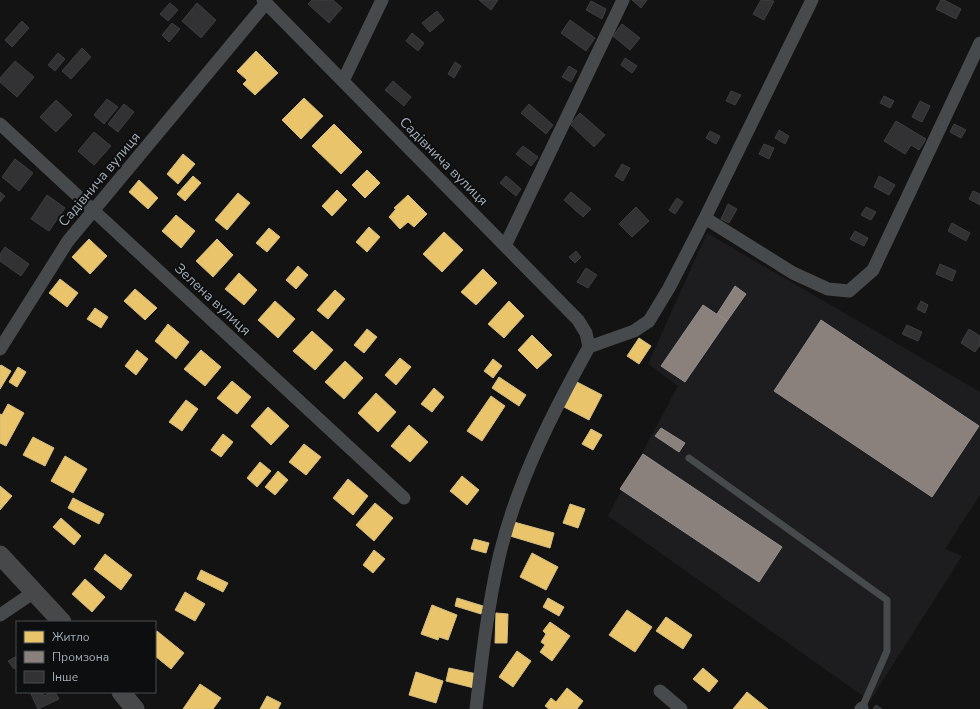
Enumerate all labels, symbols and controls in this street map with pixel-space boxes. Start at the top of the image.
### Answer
street label: Садівнича вулиця [395,113,492,210]
street label: Садівнича вулиця [54,128,145,231]
street label: Зелена вулиця [170,259,255,340]
legend [16,621,156,693]
text: Житло [52,629,90,645]
text: Промзона [52,649,109,665]
text: Інше [52,669,78,685]

